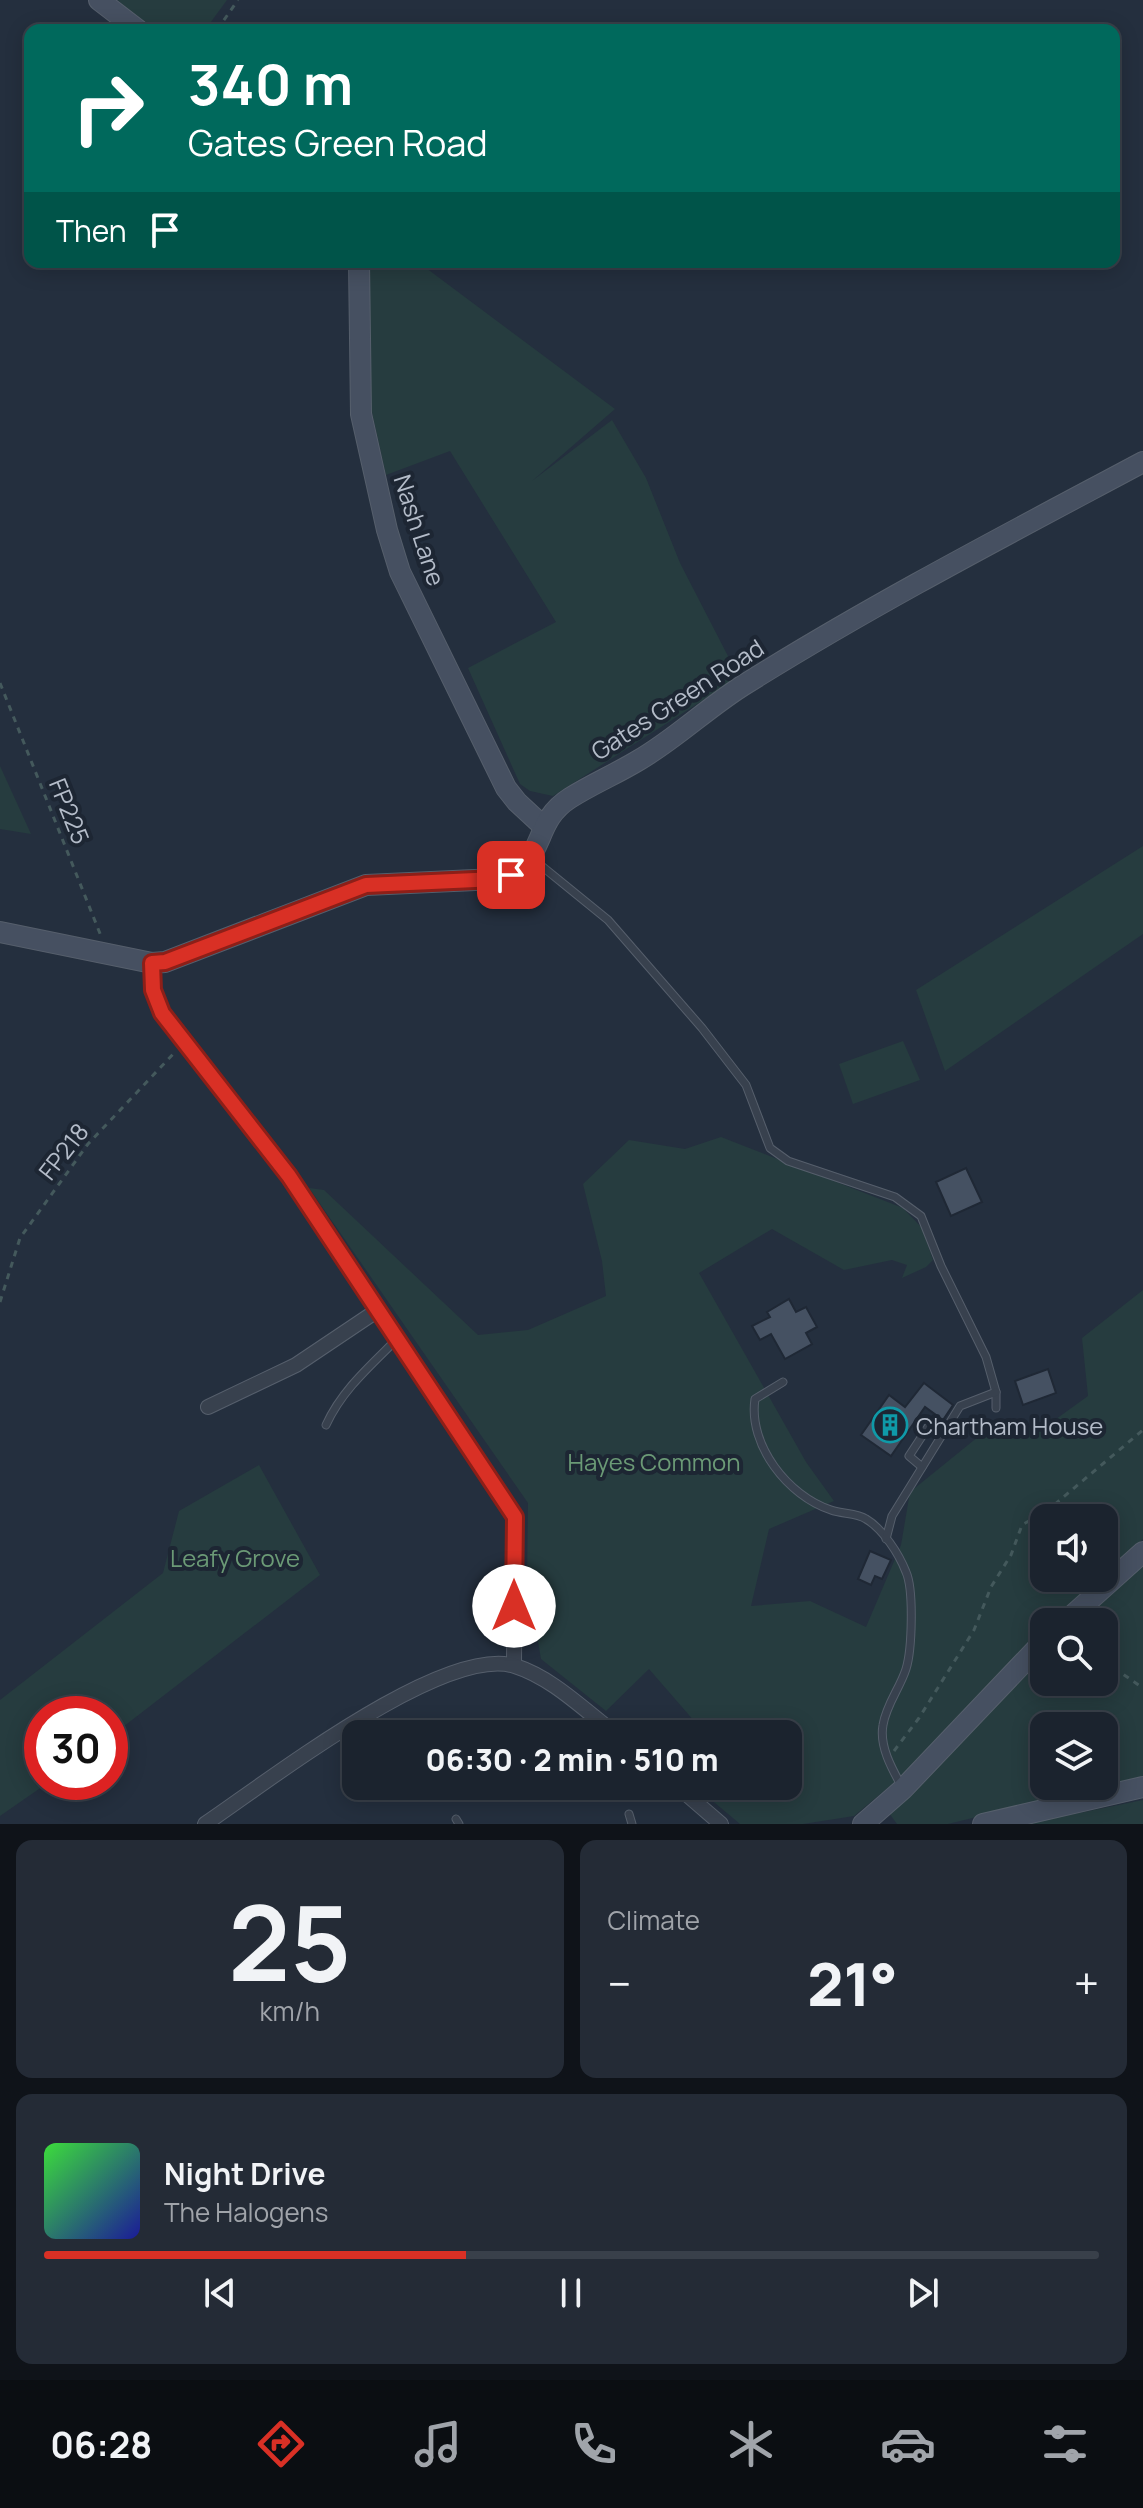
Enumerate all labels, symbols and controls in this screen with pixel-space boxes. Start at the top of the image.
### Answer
text: 340 m [188,45,353,122]
icon: right [56,56,160,160]
text: Gates Green Road [188,118,488,167]
icon: arrive [143,208,187,252]
text: Then [56,210,127,251]
street label: Nash Lane [387,470,453,590]
street label: Gates Green Road [584,631,770,767]
street label: FP225 [42,773,98,849]
pin [477,841,545,909]
icon: arrive [489,853,533,897]
street label: FP218 [30,1116,96,1186]
building icon: Chartham House [871,1406,909,1444]
place label: Chartham House [916,1409,1103,1442]
park label: Hayes Common [567,1445,741,1478]
map controls [1030,1504,1118,1800]
button: sound [1030,1504,1118,1592]
park label: Leafy Grove [170,1541,300,1574]
position arrow [472,1564,556,1648]
button: search [1030,1608,1118,1696]
speed limit sign: 30 [24,1696,128,1800]
button: layers [1030,1712,1118,1800]
text: 06:30 · 2 min · 510 m [426,1739,718,1780]
text: 25 [228,1870,351,2012]
text: Climate [608,1902,700,1938]
text: 21° [807,1942,898,2024]
text: − [608,1953,631,2013]
text: + [1074,1953,1099,2013]
text: km/h [260,1993,320,2029]
text: Night Drive [164,2153,326,2194]
text: The Halogens [164,2194,328,2230]
icon: previous [198,2271,242,2315]
icon: pause [549,2271,593,2315]
icon: next [901,2271,945,2315]
icon: directions [253,2416,309,2472]
icon: music [410,2416,466,2472]
icon: phone [566,2416,622,2472]
icon: climate [723,2416,779,2472]
icon: car [880,2416,936,2472]
icon: filters [1037,2416,1093,2472]
text: 06:28 [50,2420,152,2469]

